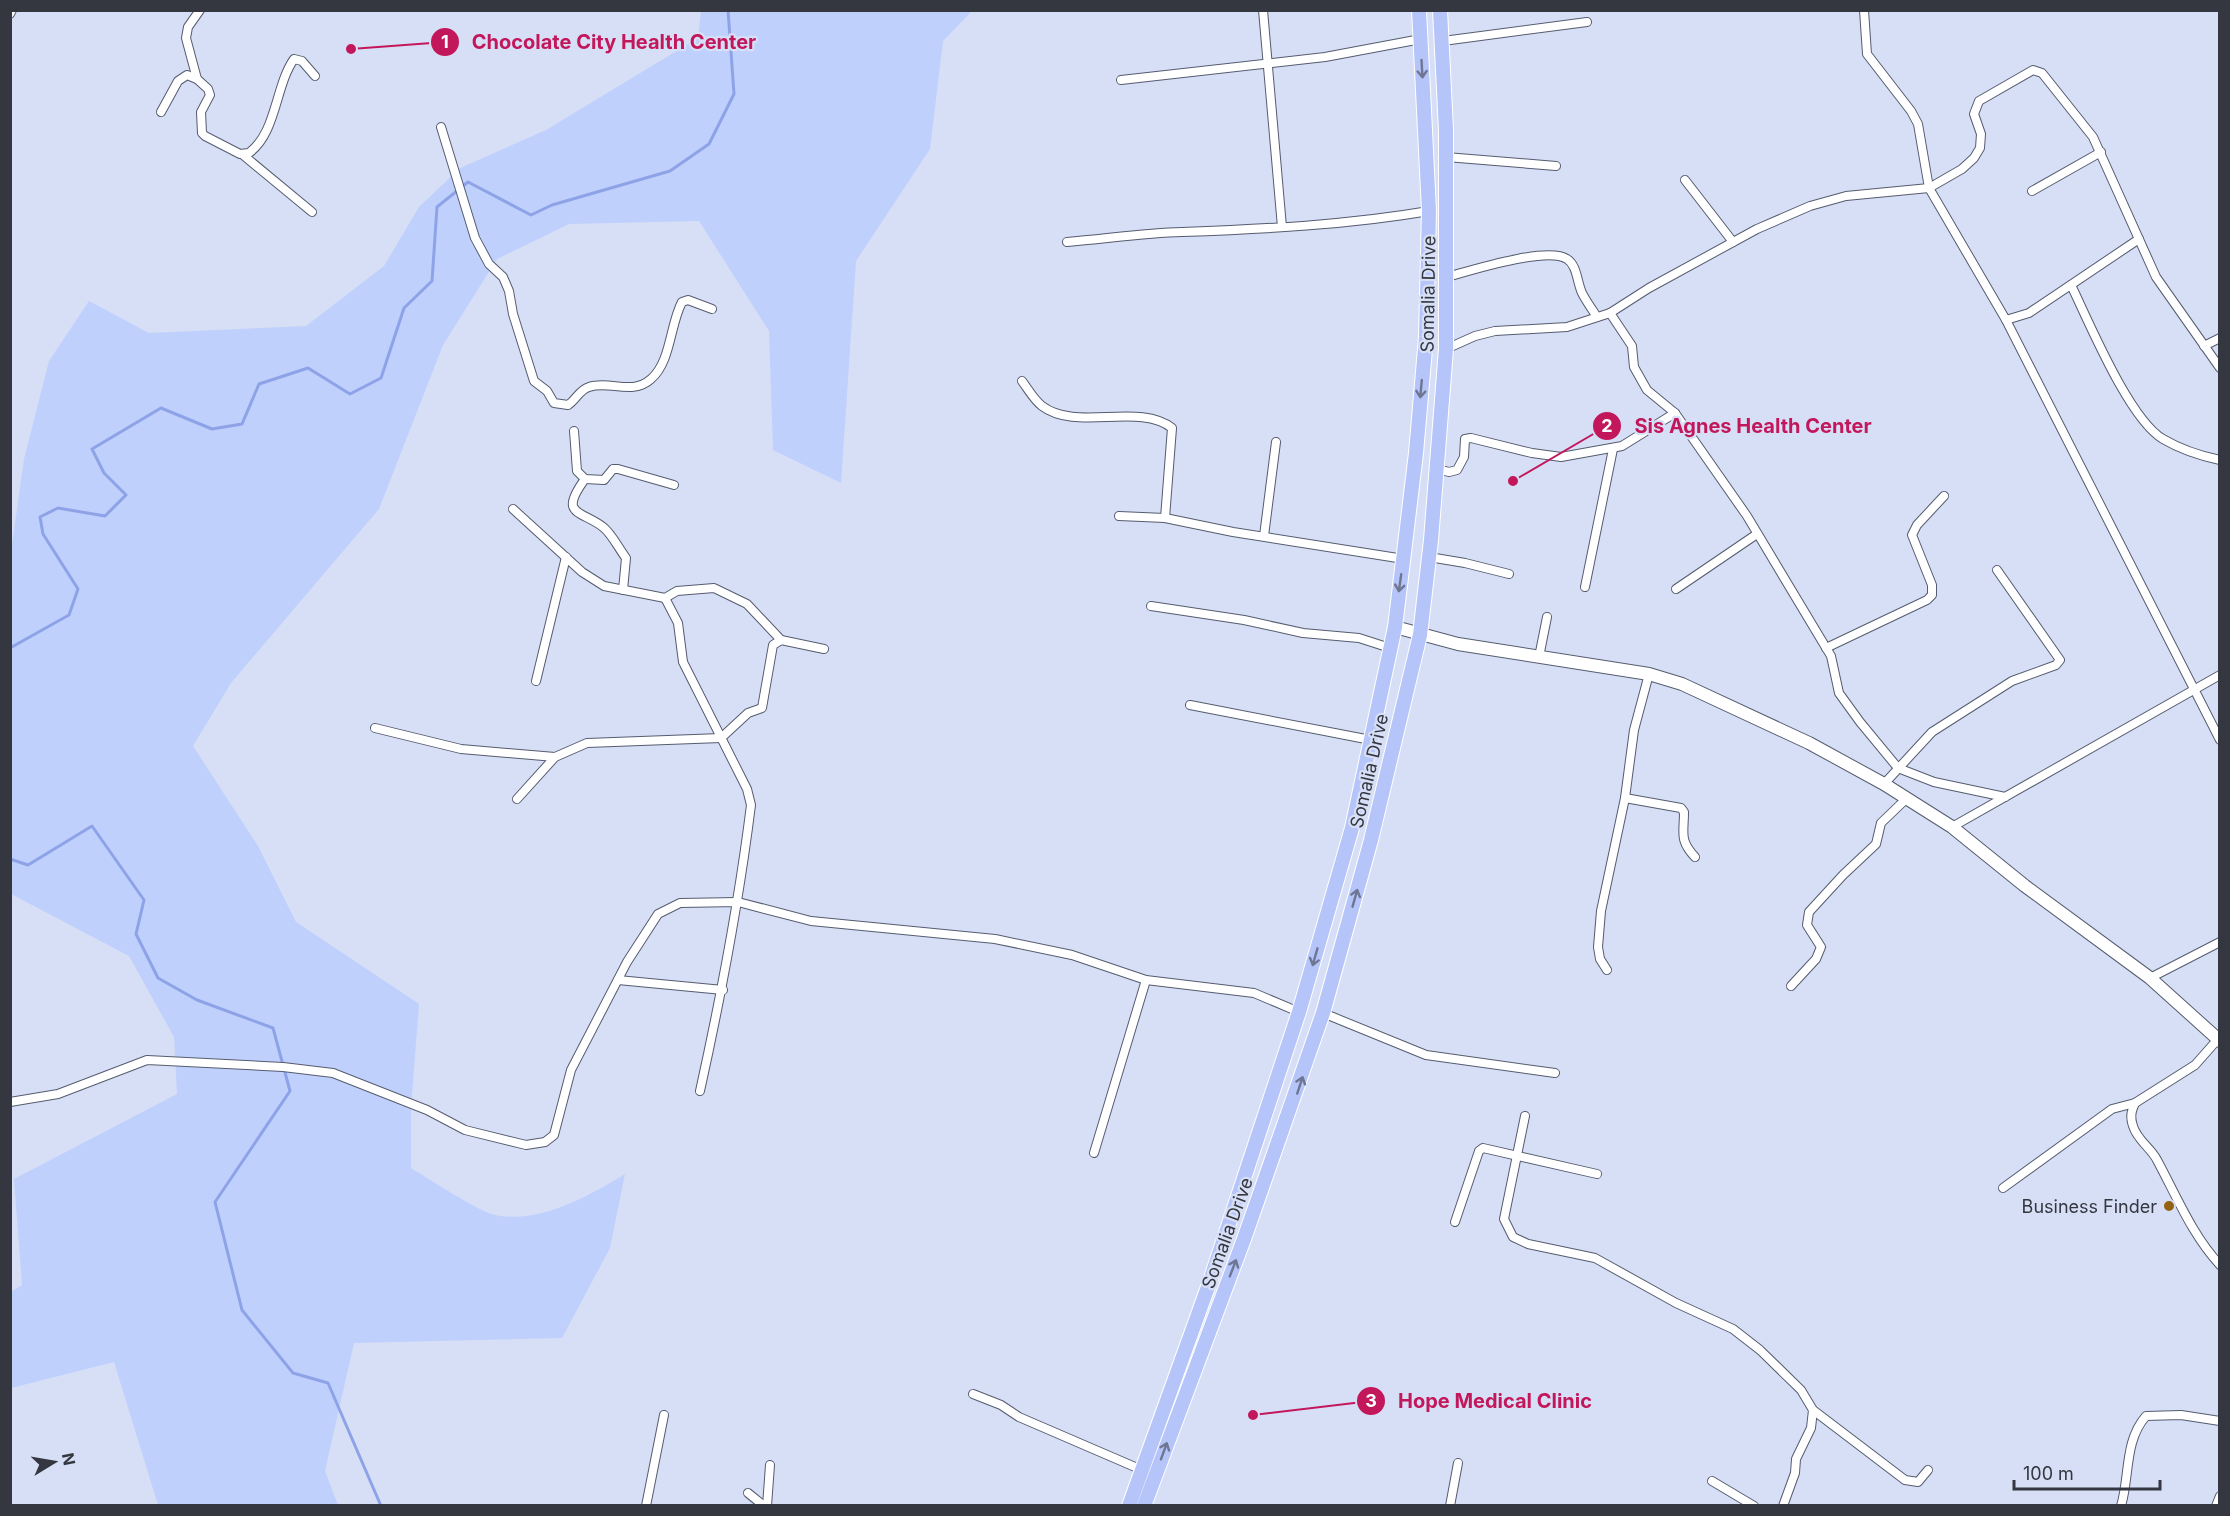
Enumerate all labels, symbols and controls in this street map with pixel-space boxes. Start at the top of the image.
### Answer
callout: Chocolate City Health Center [430,23,768,61]
text: Chocolate City Health Center [472,30,756,54]
text: 1 [441,31,449,52]
one-way arrow [1417,58,1428,78]
street label: Somalia Drive [1416,235,1440,353]
one-way arrow [1416,379,1427,399]
callout: Sis Agnes Health Center [1592,407,1883,445]
text: Sis Agnes Health Center [1634,414,1872,438]
text: 2 [1601,415,1613,436]
one-way arrow [1394,573,1405,593]
street label: Somalia Drive [1346,712,1392,830]
one-way arrow [1350,889,1361,908]
one-way arrow [1309,947,1320,966]
one-way arrow [1295,1076,1306,1095]
street label: Somalia Drive [1197,1175,1257,1291]
place label: Business Finder [2022,1196,2157,1217]
marker: Business Finder [2162,1199,2176,1213]
one-way arrow [1228,1259,1239,1278]
callout: Hope Medical Clinic [1356,1382,1604,1420]
text: Hope Medical Clinic [1398,1389,1592,1413]
text: 3 [1365,1390,1377,1411]
north arrow [24,1432,84,1492]
one-way arrow [1160,1442,1171,1461]
text: N [58,1451,80,1467]
scale bar [2014,1453,2160,1491]
text: 100 m [2023,1463,2074,1484]

